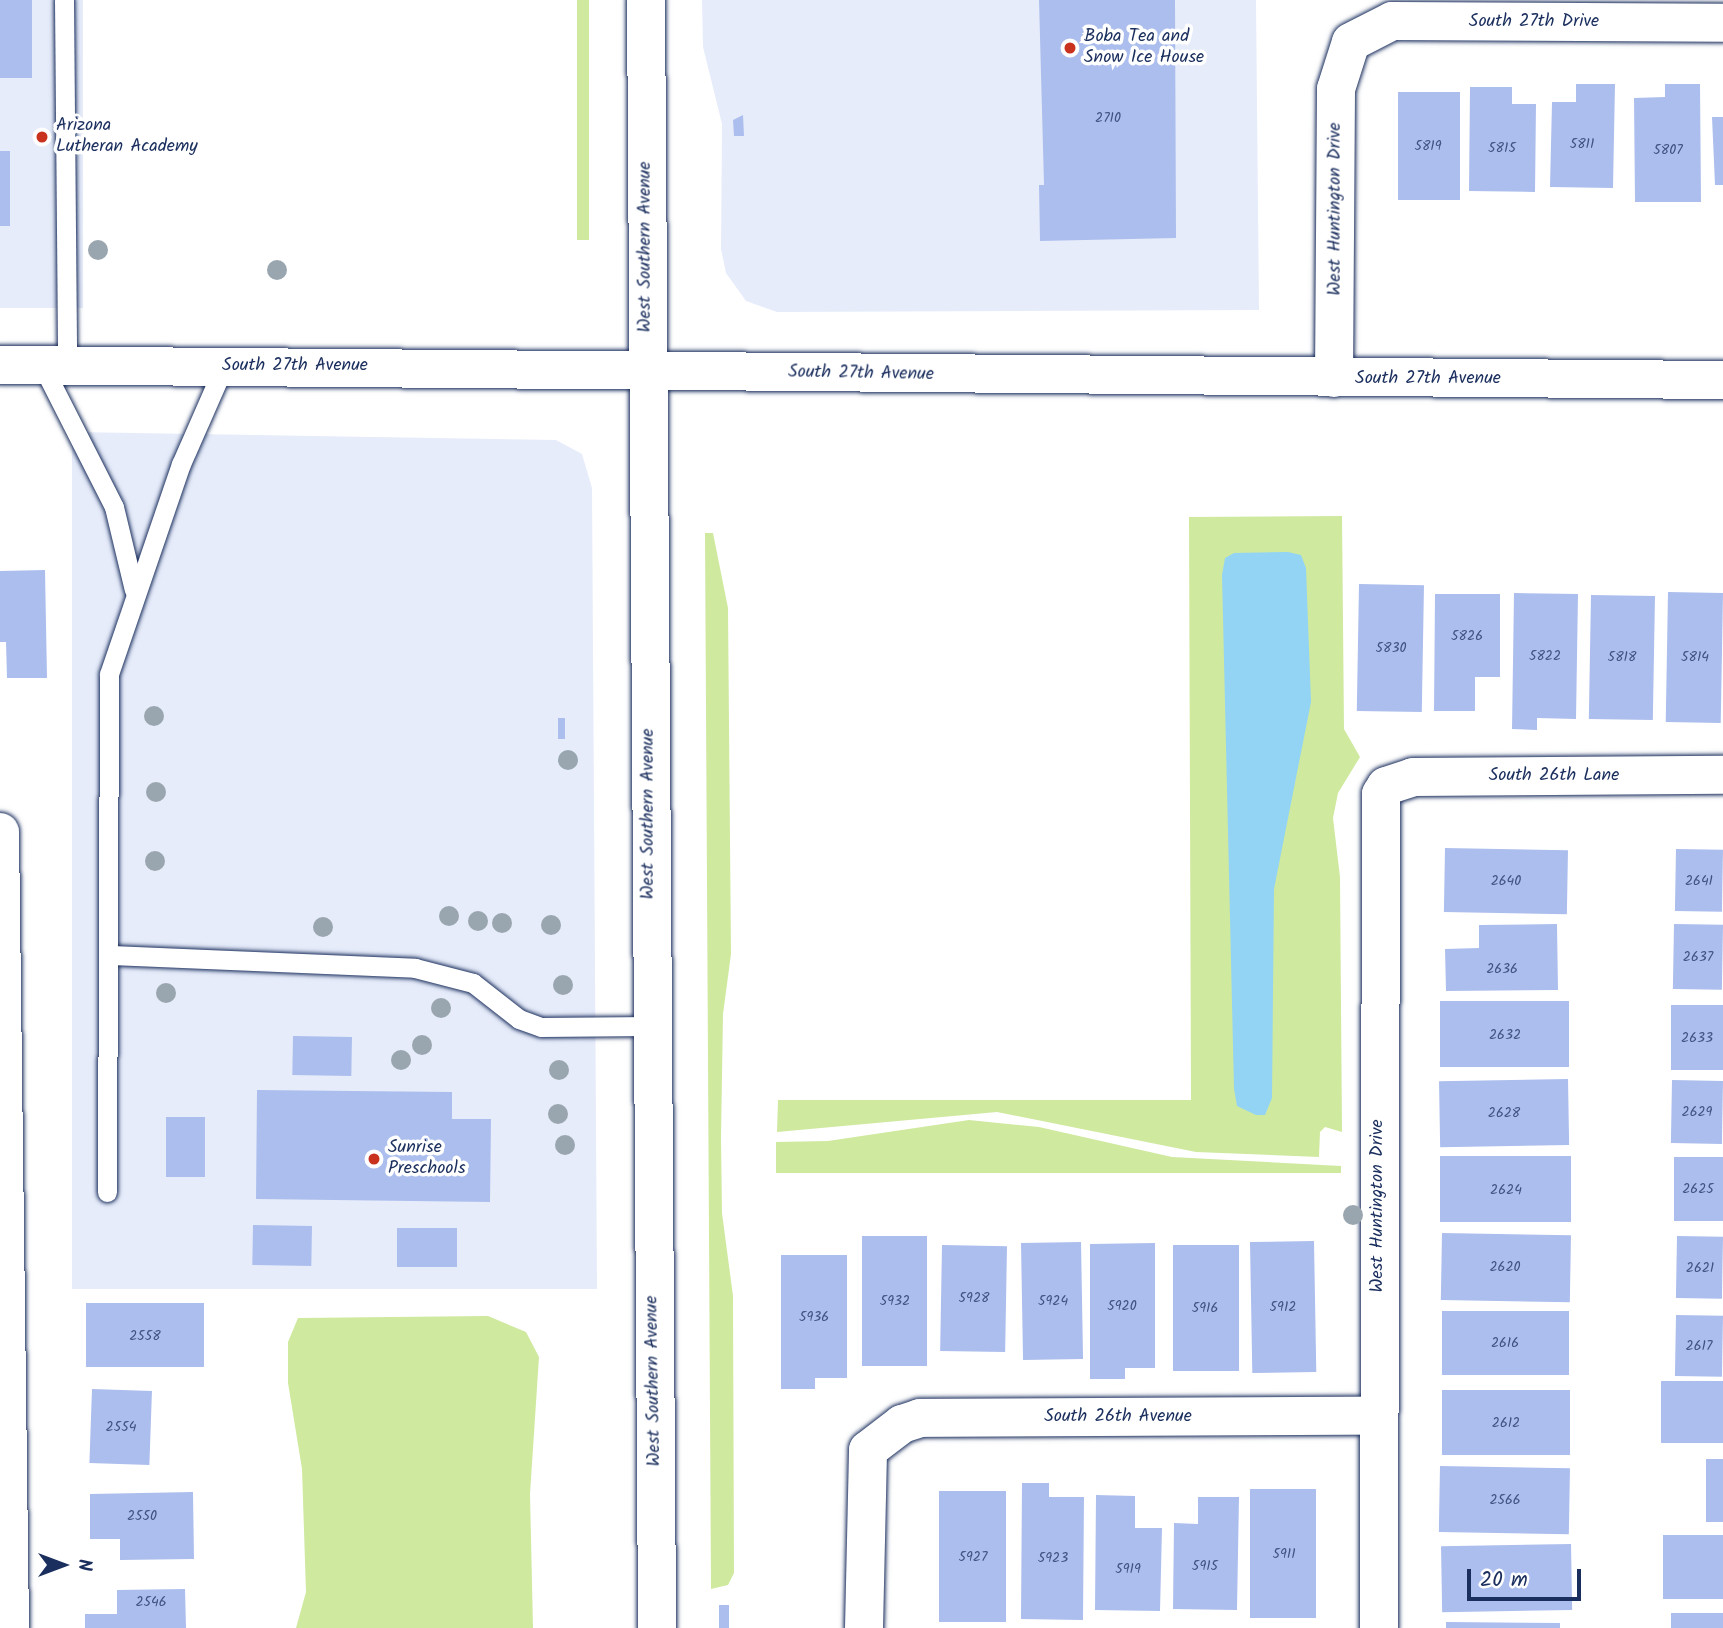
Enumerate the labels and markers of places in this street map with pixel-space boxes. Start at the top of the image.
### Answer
place label: Boba Tea and Snow Ice House [1084,27,1204,70]
marker: Boba Tea and Snow Ice House [1062,40,1078,56]
place label: Arizona Lutheran Academy [56,116,198,158]
marker: Arizona Lutheran Academy [34,129,50,145]
place label: Sunrise Preschools [388,1138,466,1180]
marker: Sunrise Preschools [366,1151,382,1167]

